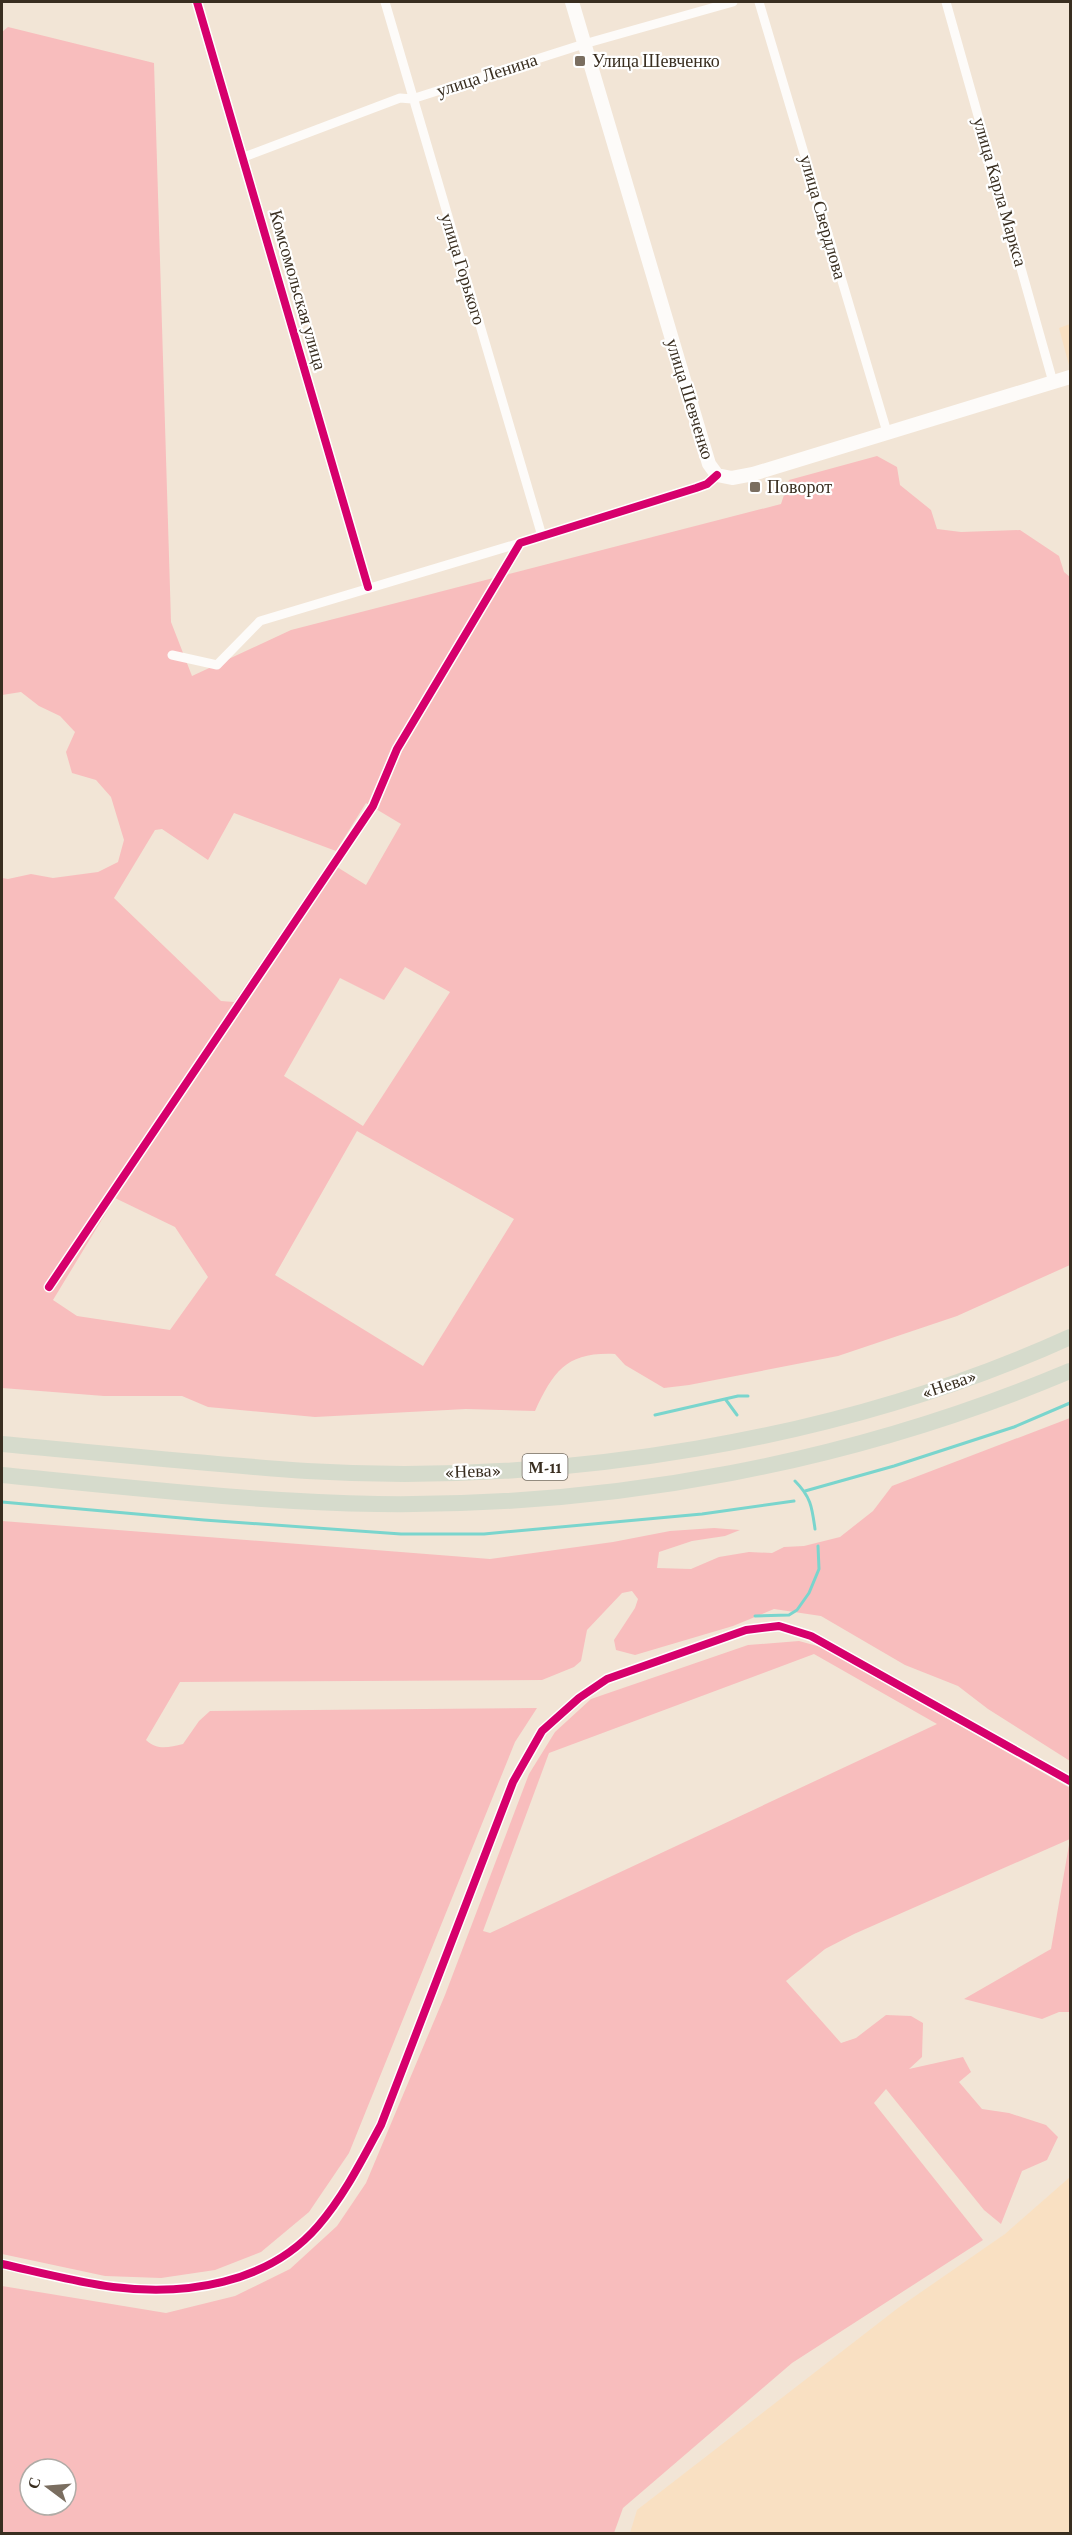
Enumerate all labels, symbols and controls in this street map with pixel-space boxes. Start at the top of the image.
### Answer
street label: улица Ленина [434,49,540,101]
place label: Улица Шевченко [592,51,720,71]
marker: Улица Шевченко [573,54,587,68]
street label: улица Карла Маркса [969,115,1031,269]
street label: улица Свердлова [796,153,850,281]
street label: Комсомольская улица [266,208,330,372]
street label: улица Горького [437,211,489,327]
street label: улица Шевченко [662,336,718,462]
place label: Поворот [767,477,832,497]
marker: Поворот [748,480,762,494]
street label: «Нева» [919,1365,979,1403]
road number: М-11 [522,1454,568,1480]
street label: «Нева» [444,1460,502,1482]
north arrow [18,2457,78,2517]
text: С [24,2475,44,2491]

